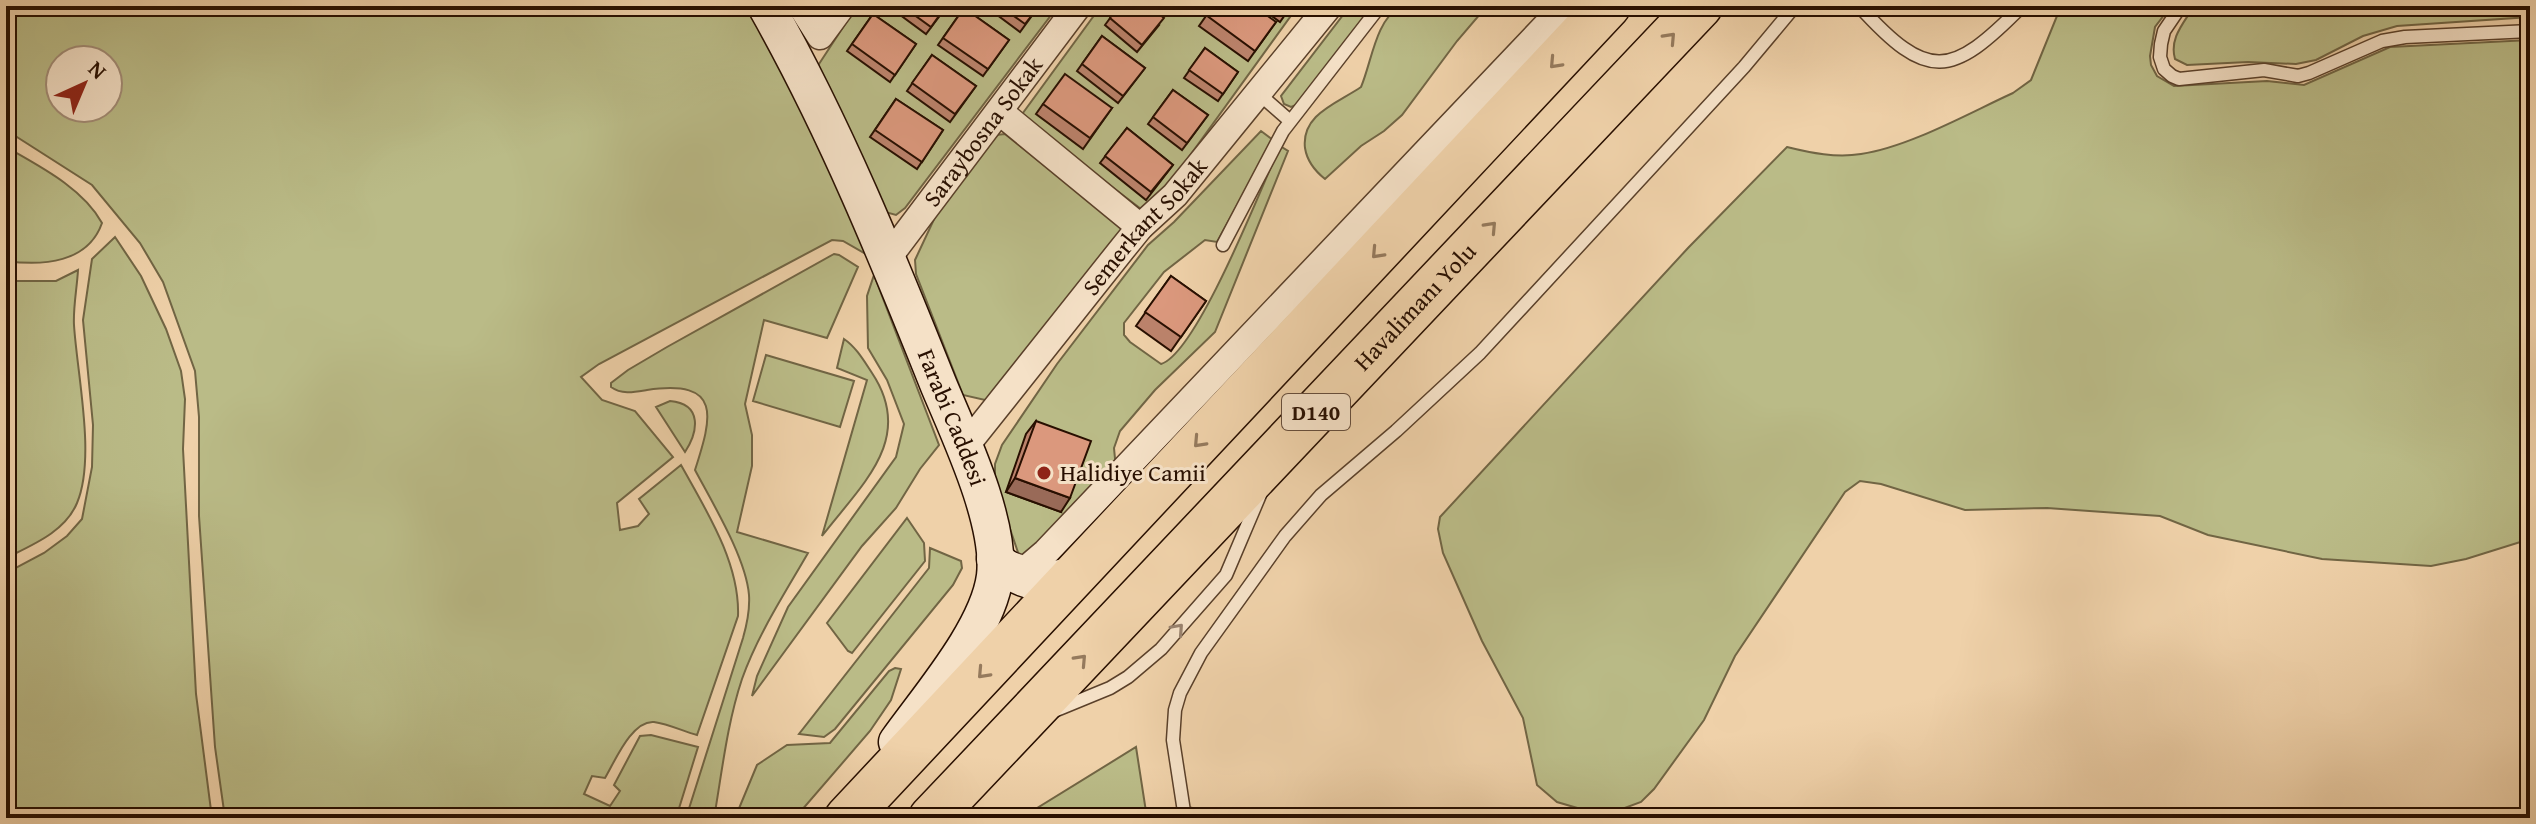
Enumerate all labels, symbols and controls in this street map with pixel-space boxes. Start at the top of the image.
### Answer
one-way arrow [1660,33,1675,47]
north arrow [44,44,124,124]
street label: Saraybosna Sokak [915,48,1051,214]
text: N [81,53,115,86]
one-way arrow [1550,54,1564,68]
street label: Semerkant Sokak [1074,150,1216,303]
one-way arrow [1481,222,1496,236]
street label: Havalimanı Yolu [1345,235,1484,378]
one-way arrow [1373,243,1387,258]
street label: Farabi Caddesi [909,344,996,491]
road number: D140 [1282,394,1350,430]
one-way arrow [1194,433,1209,447]
place label: Halidiye Camii [1060,455,1206,490]
marker: Halidiye Camii [1035,464,1053,482]
one-way arrow [1169,624,1184,638]
one-way arrow [1072,654,1086,669]
one-way arrow [978,664,993,678]

